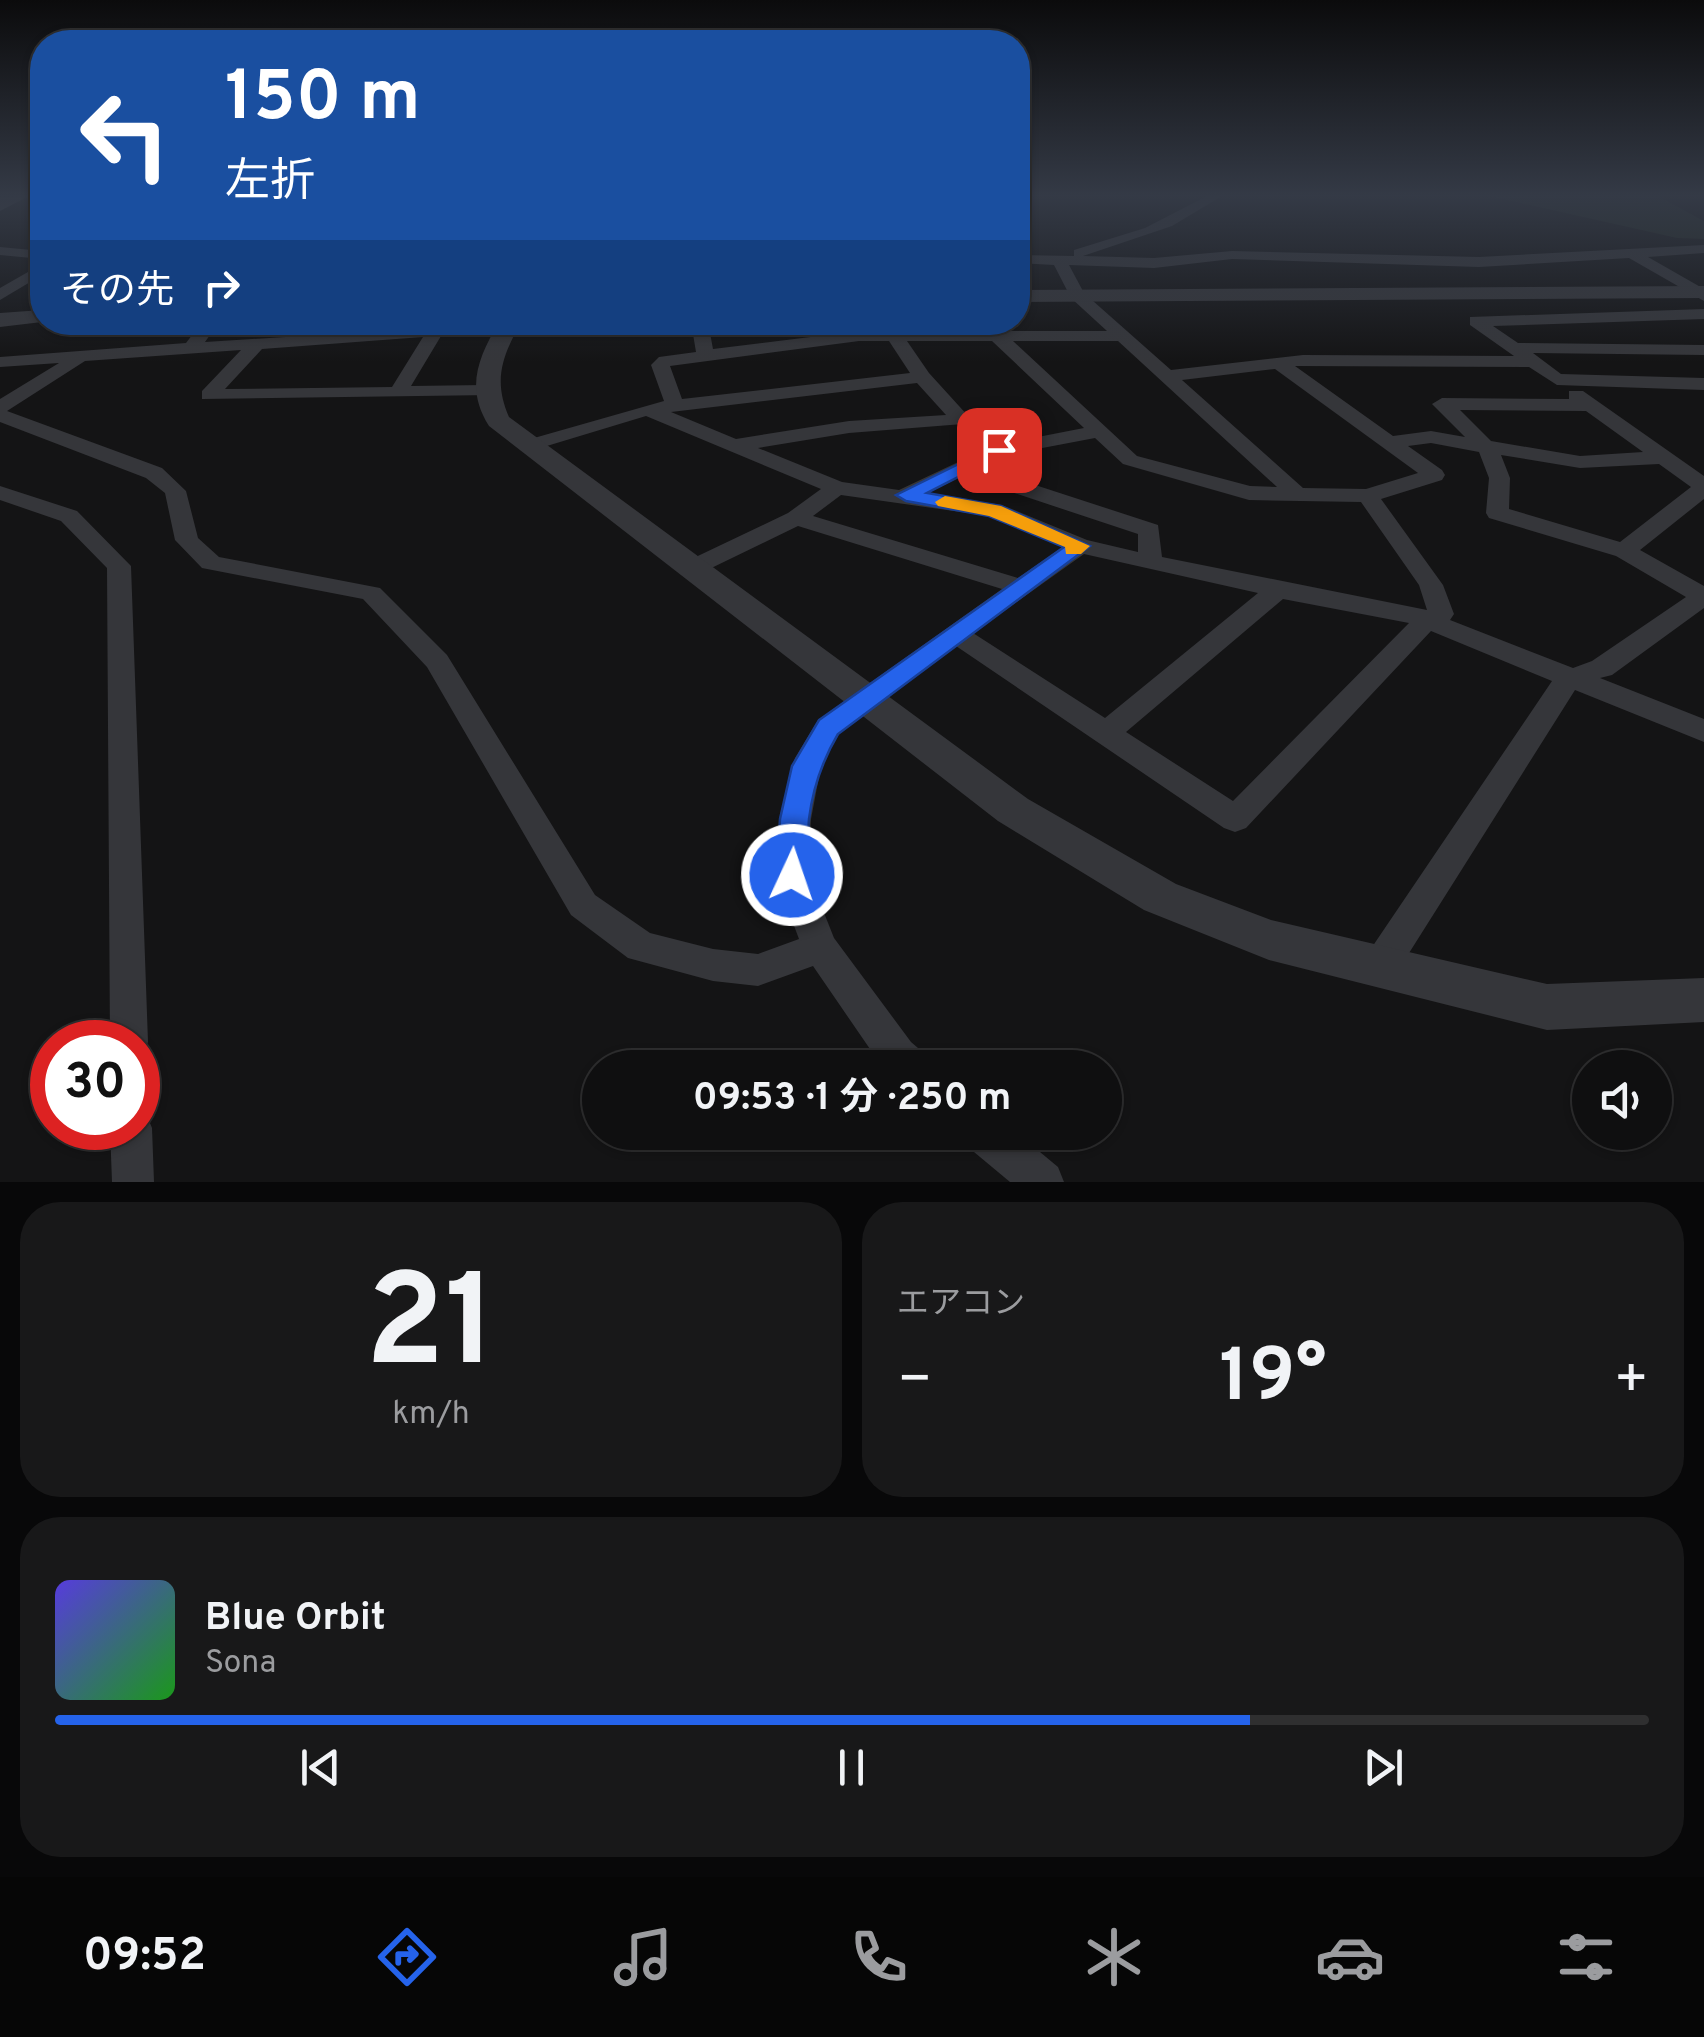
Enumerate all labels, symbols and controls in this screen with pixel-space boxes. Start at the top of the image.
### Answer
text: 150 m [225,56,420,145]
icon: left [60,70,190,200]
text: 左折 [225,155,315,212]
icon: right [194,260,249,315]
text: その先 [60,268,174,317]
pin [957,408,1042,493]
icon: arrive [972,423,1027,478]
position arrow [740,823,844,927]
speed limit sign: 30 [30,1020,160,1150]
map controls [1572,1050,1672,1150]
button: sound [1572,1050,1672,1150]
text: 09:53 · 1 分 · 250 m [693,1075,1011,1124]
text: 21 [365,1247,497,1412]
text: エアコン [897,1285,1025,1325]
text: 19° [1219,1333,1327,1428]
text: − [897,1347,932,1417]
text: + [1614,1347,1649,1417]
text: km/h [392,1395,470,1435]
text: Blue Orbit [205,1595,386,1644]
text: Sona [205,1644,276,1684]
icon: previous [293,1740,348,1795]
icon: pause [824,1740,879,1795]
icon: next [1356,1740,1411,1795]
icon: directions [372,1922,442,1992]
icon: music [608,1922,678,1992]
icon: phone [844,1922,914,1992]
icon: climate [1079,1922,1149,1992]
icon: car [1315,1922,1385,1992]
icon: filters [1551,1922,1621,1992]
text: 09:52 [83,1929,206,1986]

